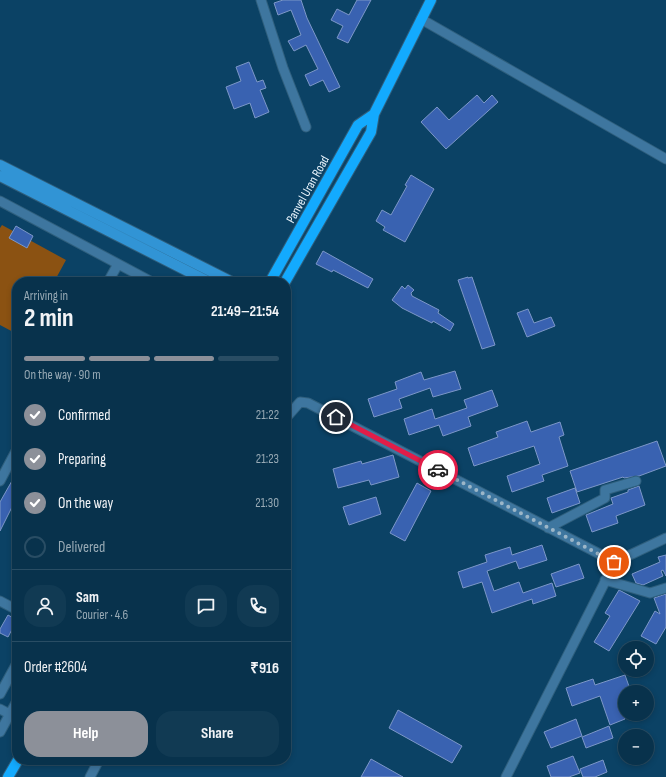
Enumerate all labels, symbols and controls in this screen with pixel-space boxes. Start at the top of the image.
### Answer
street label: Panvel Uran Road [283,153,333,226]
text: Arriving in [24,288,68,304]
text: 21:49–21:54 [211,302,279,321]
text: 2 min [24,303,74,334]
text: On the way · 90 m [24,367,101,383]
pin [319,400,353,434]
icon: check [24,404,46,426]
text: Confirmed [58,406,111,425]
icon: home [325,406,347,428]
text: 21:22 [256,407,279,423]
icon: check [24,448,46,470]
text: Preparing [58,450,106,469]
courier [418,450,458,490]
text: 21:23 [256,451,279,467]
icon: car [427,459,449,481]
icon: check [24,492,46,514]
text: On the way [58,494,113,513]
text: 21:30 [255,495,279,511]
text: Delivered [58,538,105,557]
pin [597,545,631,579]
icon: bag [603,551,625,573]
button: person [24,585,66,627]
button: chat [185,585,227,627]
button: phone [237,585,279,627]
text: Sam [76,588,99,607]
text: Courier · 4.6 [76,607,128,623]
map controls [618,641,654,765]
button: locate [618,641,654,677]
text: Order #2604 [24,658,87,677]
text: ₹916 [250,659,279,678]
button: + [618,685,654,721]
button: Help [24,711,148,757]
button: Share [156,711,279,757]
button: − [618,729,654,765]

